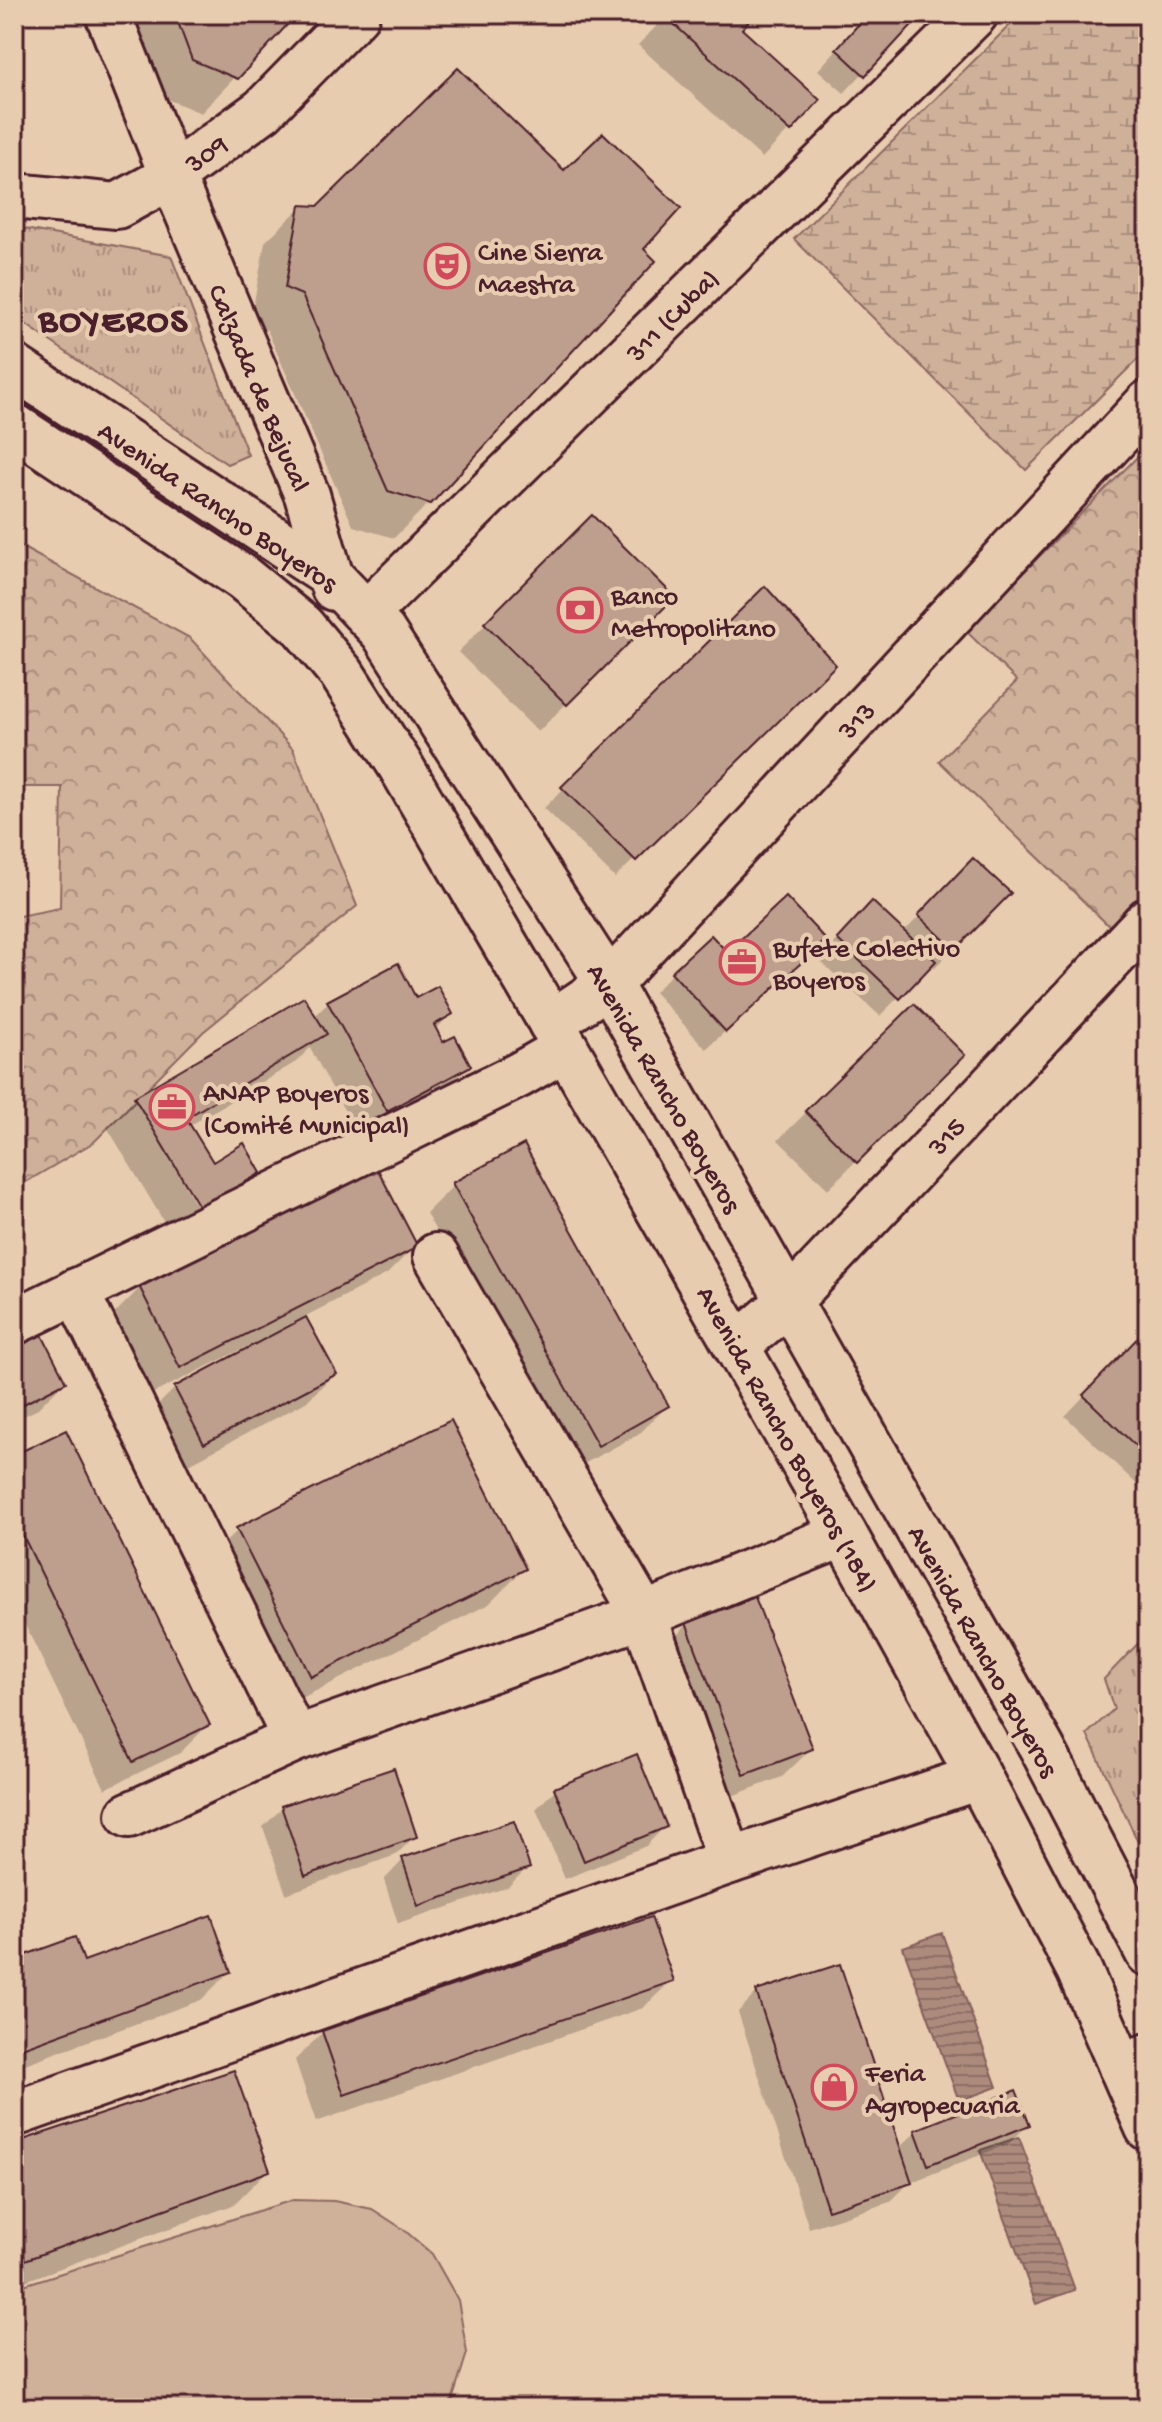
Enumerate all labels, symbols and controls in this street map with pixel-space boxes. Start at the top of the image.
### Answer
street label: 309 [179,129,235,183]
place label: Cine Sierra Maestra [478,238,604,303]
theatre icon: Cine Sierra Maestra [423,242,471,290]
street label: 311 (Cuba) [620,264,728,371]
street label: Calzada de Bejucal [198,280,315,497]
district label: BOYEROS [38,302,189,345]
street label: Avenida Rancho Boyeros [90,416,343,602]
place label: Banco Metropolitano [610,582,776,647]
bank icon: Banco Metropolitano [556,586,604,634]
street label: 313 [832,696,884,749]
place label: Bufete Colectivo Boyeros [772,934,960,999]
office icon: Bufete Colectivo Boyeros [718,938,766,986]
street label: Avenida Rancho Boyeros [577,959,747,1220]
place label: ANAP Boyeros (Comité Municipal) [203,1079,410,1144]
office icon: ANAP Boyeros (Comité Municipal) [148,1083,196,1131]
street label: 315 [922,1112,974,1165]
street label: Avenida Rancho Boyeros (184) [687,1281,883,1599]
street label: Avenida Rancho Boyeros [898,1521,1064,1784]
place label: Feria Agropecuaria [864,2059,1021,2124]
shop icon: Feria Agropecuaria [810,2063,858,2111]

